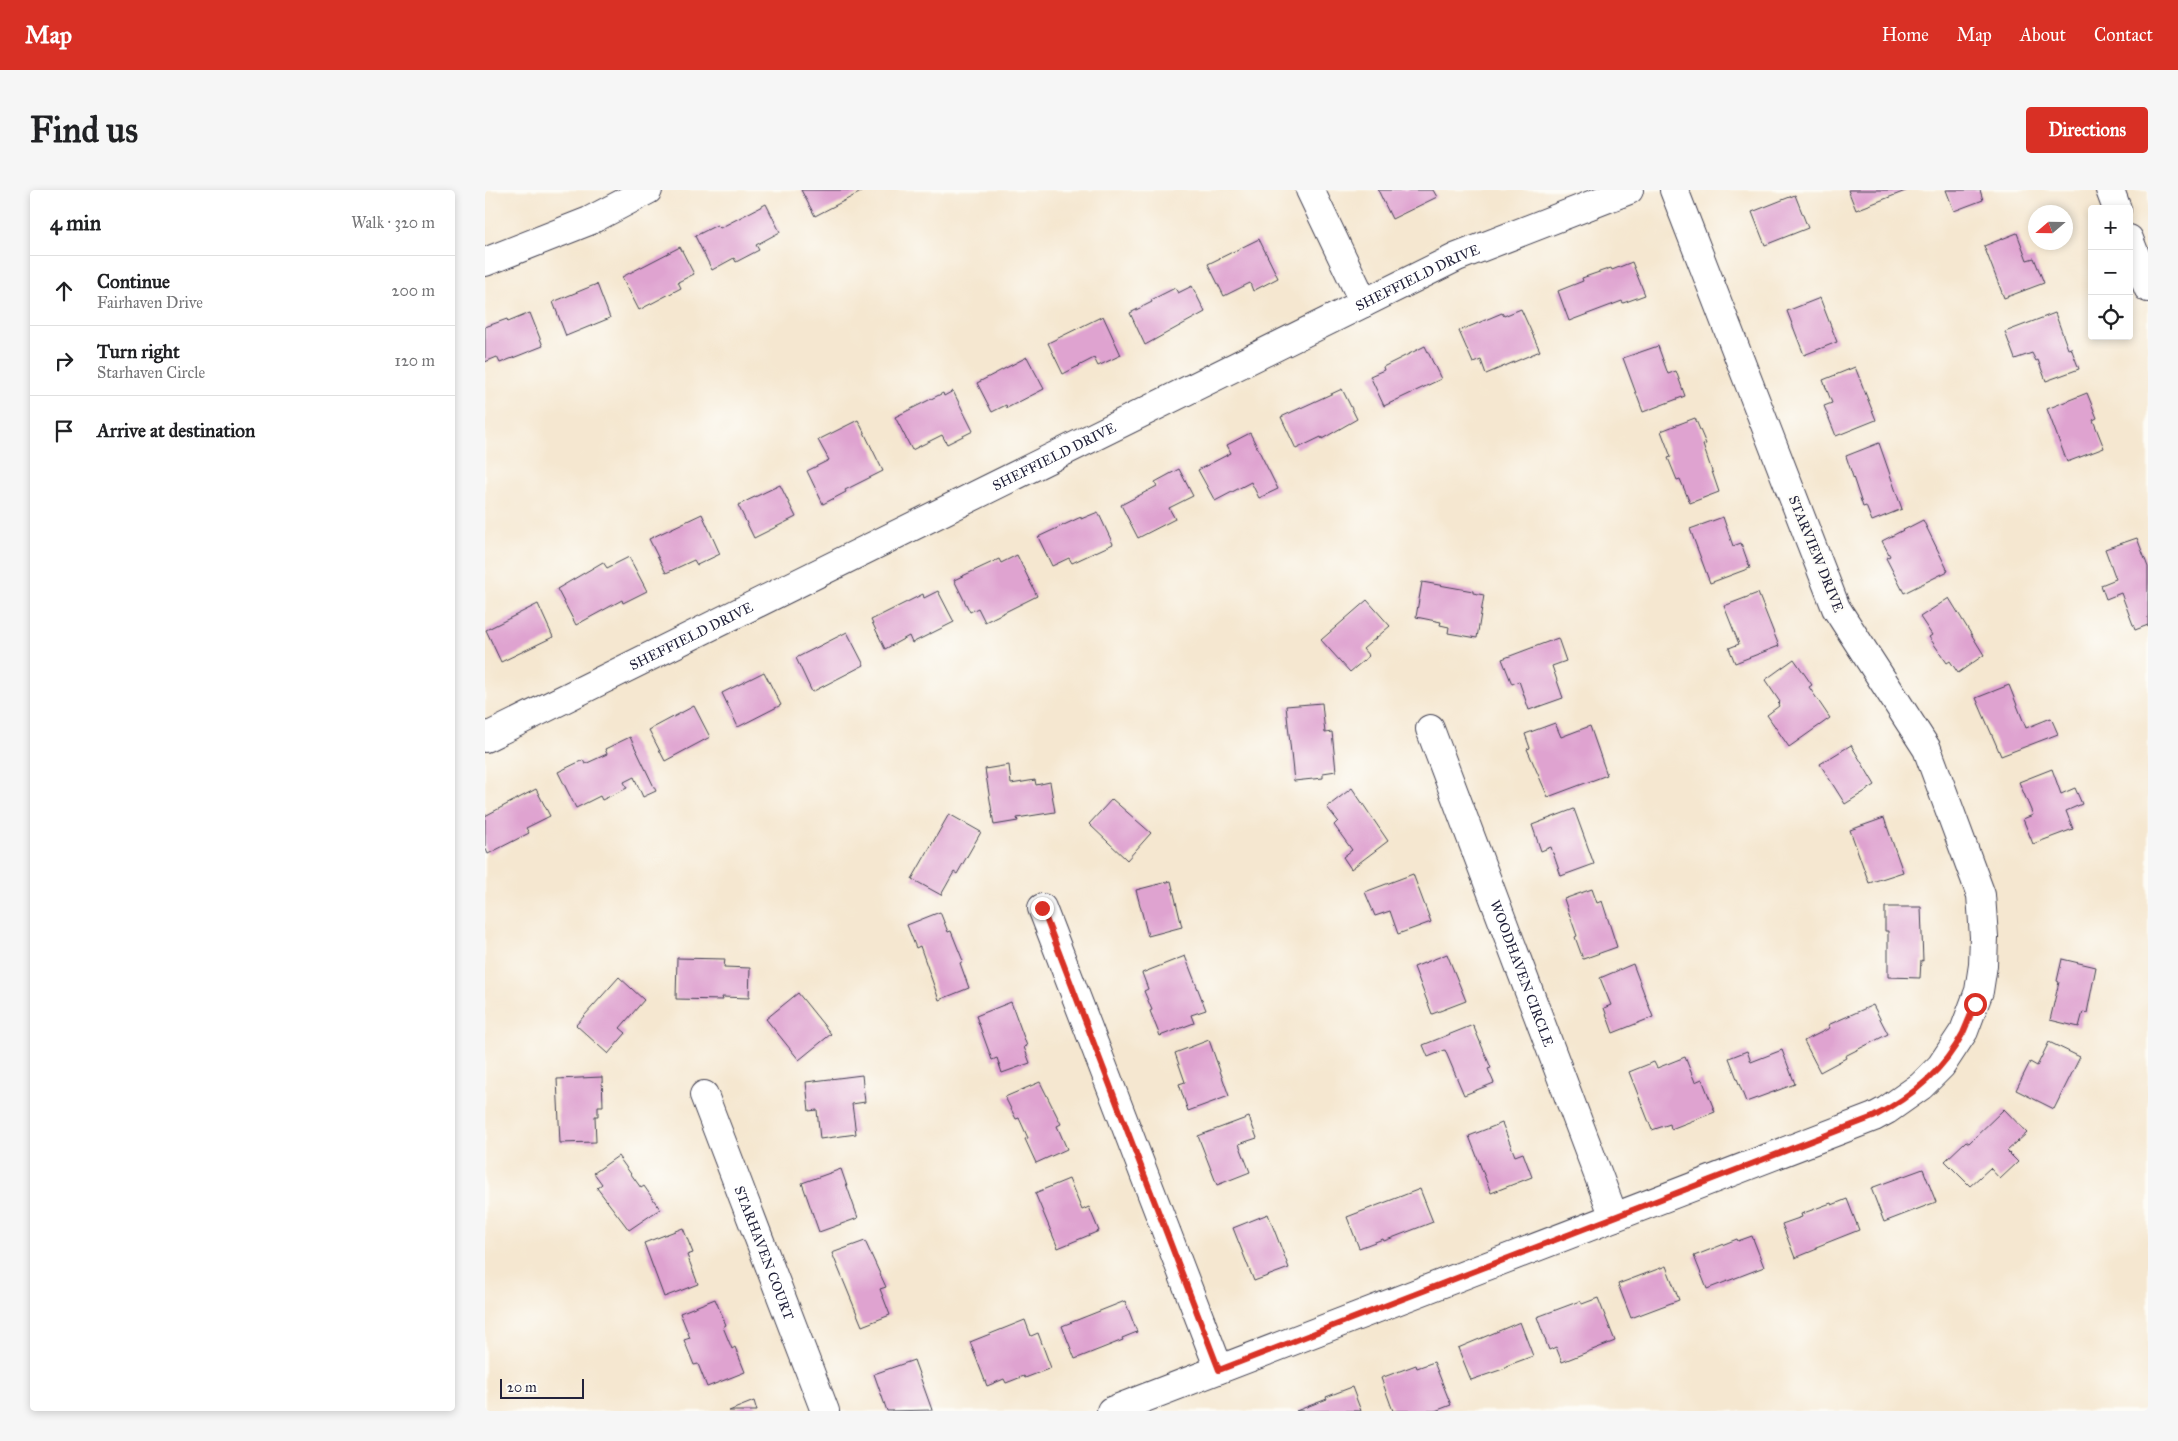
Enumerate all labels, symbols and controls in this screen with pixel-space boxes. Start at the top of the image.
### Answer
text: Map [25,20,72,50]
text: Home [1882,24,1929,46]
text: Map [1957,24,1992,46]
text: About [2020,24,2066,46]
text: Contact [2094,24,2153,46]
button: Directions [2026,107,2148,153]
text: Find us [30,109,138,152]
north arrow [2028,205,2073,250]
map controls [2088,205,2133,340]
button: + [2088,205,2133,250]
text: 4 min [50,210,101,236]
text: Walk · 320 m [351,213,435,232]
street label: SHEFFIELD DRIVE [1353,241,1482,314]
button: − [2088,250,2133,295]
text: Continue [97,270,170,293]
icon: ahead [50,277,78,305]
text: 200 m [392,281,435,300]
text: Fairhaven Drive [97,293,203,312]
button: locate [2088,295,2133,340]
text: Turn right [97,340,180,363]
icon: right [50,347,78,375]
text: 120 m [395,351,435,370]
text: Starhaven Circle [97,363,205,382]
icon: arrive [50,417,78,445]
text: Arrive at destination [97,419,255,442]
street label: SHEFFIELD DRIVE [990,419,1119,494]
street label: STARVIEW DRIVE [1785,493,1847,615]
street label: SHEFFIELD DRIVE [627,598,756,674]
route end [1031,897,1054,920]
street label: WOODHAVEN CIRCLE [1487,897,1557,1049]
route start [1964,993,1987,1016]
street label: STARHAVEN COURT [731,1183,798,1323]
scale bar [500,1376,584,1399]
text: 20 m [507,1379,537,1396]

